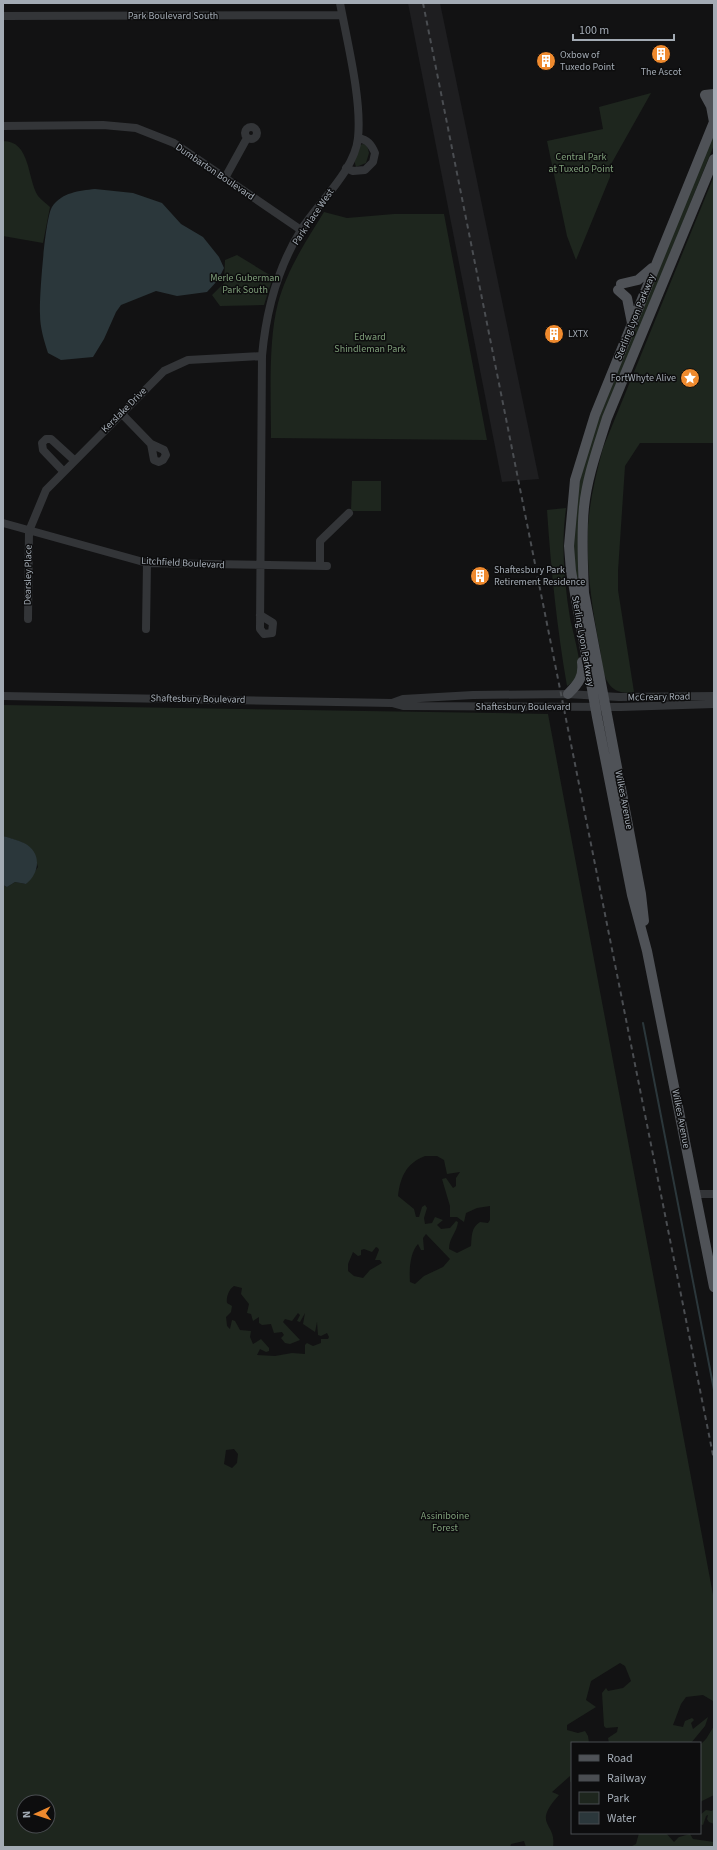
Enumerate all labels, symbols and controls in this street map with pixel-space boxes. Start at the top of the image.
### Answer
street label: Park Boulevard South [128,9,218,23]
scale bar [573,16,674,42]
text: 100 m [579,22,609,39]
building icon: The Ascot [650,43,672,65]
place label: Oxbow of Tuxedo Point [560,48,615,74]
building icon: Oxbow of Tuxedo Point [535,50,557,72]
place label: The Ascot [641,65,682,79]
street label: Dumbarton Boulevard [173,140,257,204]
park label: Central Park at Tuxedo Point [549,150,614,176]
street label: Park Place West [289,185,337,248]
park label: Merle Guberman Park South [210,271,280,297]
street label: Sterling Lyon Parkway [611,272,659,362]
building icon: LXTX [543,323,565,345]
place label: LXTX [568,327,588,341]
park label: Edward Shindleman Park [334,330,406,356]
place icon: FortWhyte Alive [679,367,701,389]
place label: FortWhyte Alive [611,371,676,385]
street label: Kerslake Drive [98,384,150,436]
street label: Dearsley Place [20,545,36,605]
street label: Litchfield Boulevard [141,554,225,572]
place label: Shaftesbury Park Retirement Residence [494,563,585,589]
building icon: Shaftesbury Park Retirement Residence [469,565,491,587]
street label: Sterling Lyon Parkway [568,595,598,688]
street label: McCreary Road [628,689,690,705]
street label: Shaftesbury Boulevard [150,691,246,707]
street label: Shaftesbury Boulevard [476,700,570,714]
street label: Wilkes Avenue [611,769,637,831]
street label: Wilkes Avenue [668,1088,694,1150]
park label: Assiniboine Forest [421,1509,469,1535]
legend [571,1742,701,1834]
text: Road [607,1750,633,1767]
text: Railway [607,1770,646,1787]
text: Park [607,1790,629,1807]
north arrow [16,1794,56,1834]
text: N [19,1810,34,1819]
text: Water [607,1810,637,1827]

